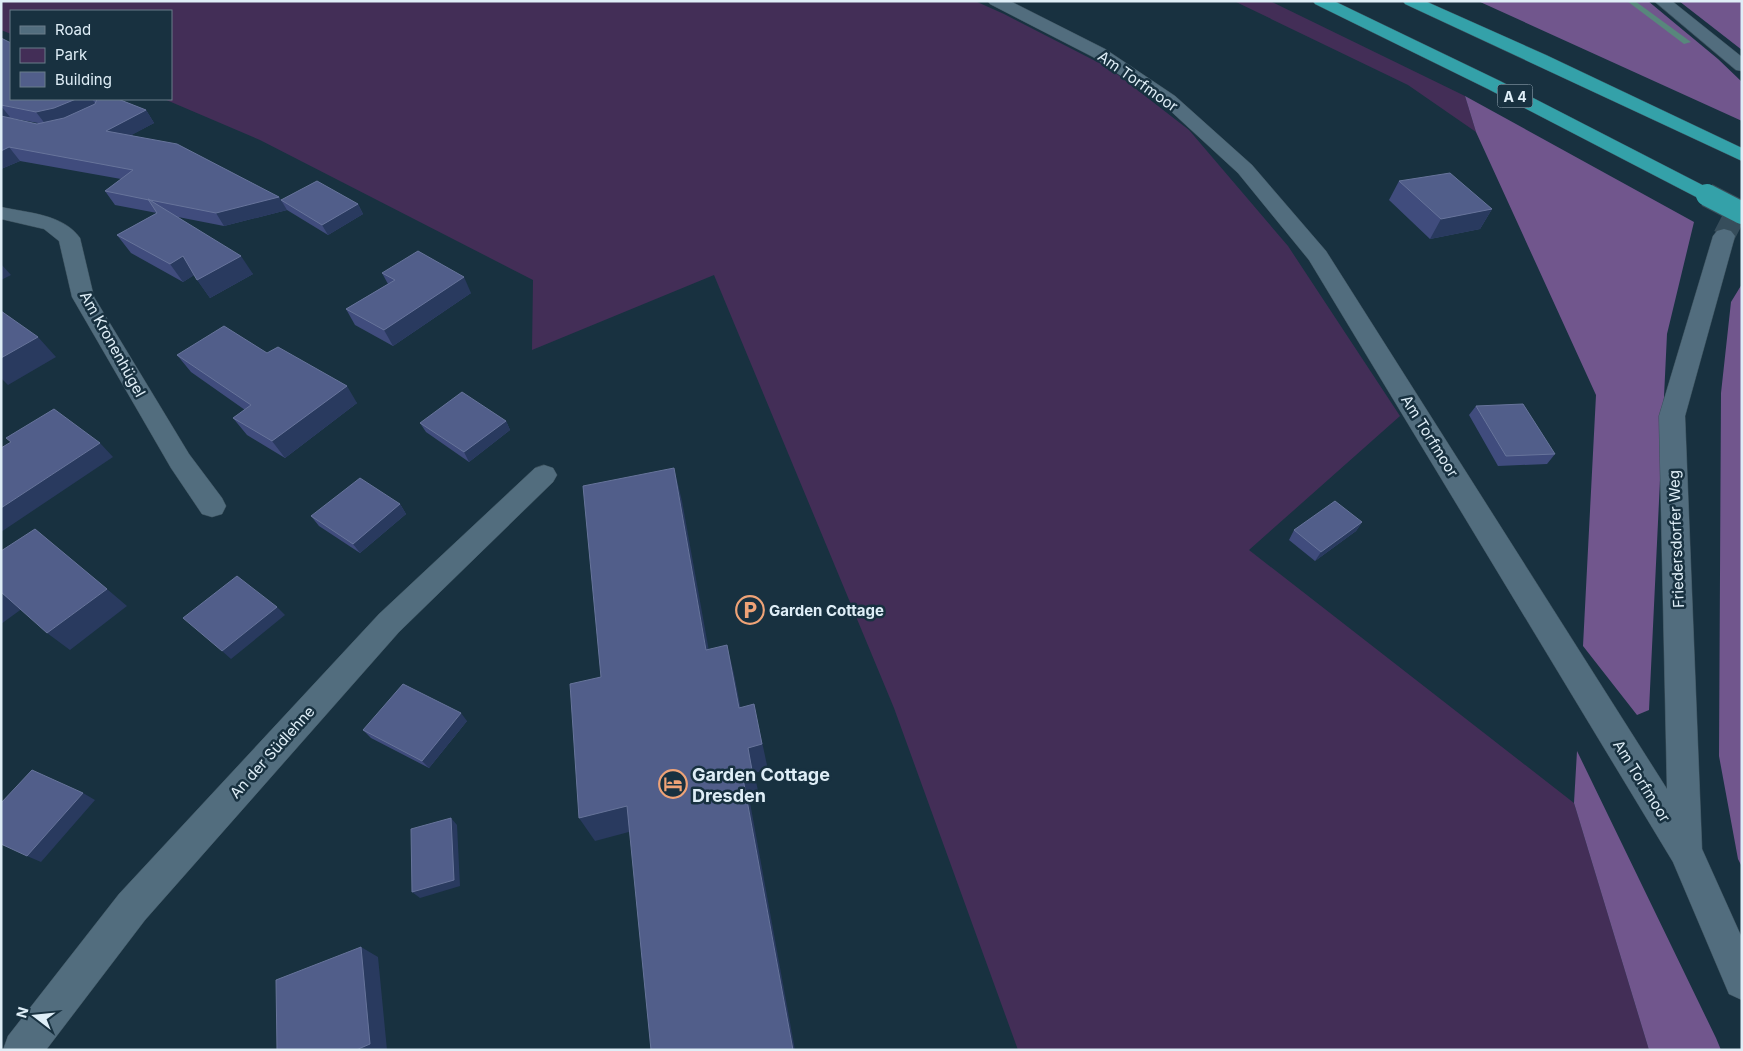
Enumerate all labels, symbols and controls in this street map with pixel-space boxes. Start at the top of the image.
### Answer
legend [10,10,172,100]
text: Road [55,20,91,39]
text: Park [55,45,88,64]
street label: Am Torfmoor [1094,46,1182,116]
text: Building [55,70,112,89]
road number: A 4 [1498,84,1532,108]
street label: Am Kronenhügel [76,288,150,400]
street label: Am Torfmoor [1397,391,1463,481]
street label: Friedersdorfer Weg [1664,470,1688,608]
parking icon: Garden Cottage [735,595,765,625]
place label: Garden Cottage [769,601,884,620]
street label: An der Südlehne [226,702,318,802]
street label: Am Torfmoor [1609,736,1675,826]
place label: Garden Cottage Dresden [692,764,830,806]
hotel icon: Garden Cottage Dresden [658,769,688,799]
north arrow [10,991,60,1041]
text: N [12,1005,32,1020]

